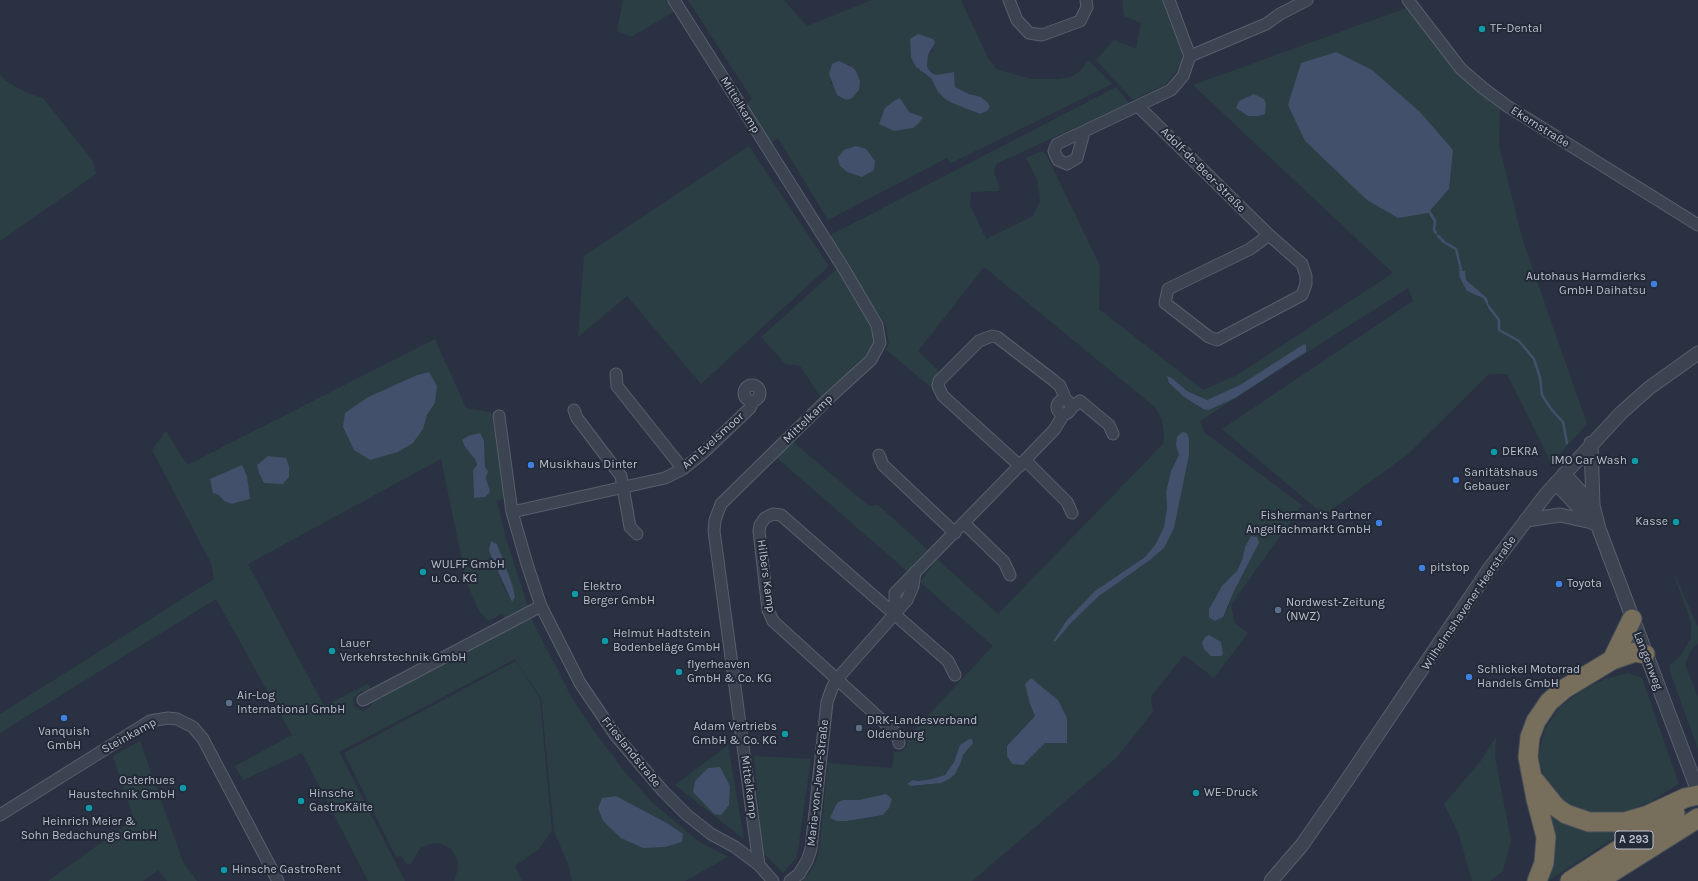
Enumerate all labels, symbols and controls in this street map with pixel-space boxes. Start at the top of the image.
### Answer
place label: TF-Dental [1490,22,1542,36]
marker: TF-Dental [1477,24,1487,34]
street label: Mittelkamp [717,74,763,136]
street label: Ekernstraße [1508,103,1572,151]
street label: Adolf-de-Beer-Straße [1158,125,1248,215]
place label: Autohaus Harmdierks GmbH Daihatsu [1526,270,1646,298]
marker: Autohaus Harmdierks GmbH Daihatsu [1649,279,1659,289]
street label: Mittelkamp [780,392,836,446]
street label: Am Evelsmoor [679,409,747,473]
place label: DEKRA [1502,445,1538,459]
marker: DEKRA [1489,447,1499,457]
place label: IMO Car Wash [1551,454,1627,468]
marker: IMO Car Wash [1630,456,1640,466]
place label: Musikhaus Dinter [539,458,637,472]
marker: Musikhaus Dinter [526,460,536,470]
place label: Sanitätshaus Gebauer [1464,466,1538,494]
marker: Sanitätshaus Gebauer [1451,475,1461,485]
place label: Fisherman‘s Partner Angelfachmarkt GmbH [1246,509,1371,537]
place label: Kasse [1635,515,1668,529]
marker: Kasse [1671,517,1681,527]
marker: Fisherman‘s Partner Angelfachmarkt GmbH [1374,518,1384,528]
street label: Wilhelmshavener Heerstraße [1419,533,1519,673]
street label: Hilbers Kamp [754,538,778,614]
place label: WULFF GmbH u. Co. KG [431,558,505,586]
place label: pitstop [1430,561,1469,575]
marker: pitstop [1417,563,1427,573]
marker: WULFF GmbH u. Co. KG [418,567,428,577]
place label: Toyota [1567,577,1602,591]
marker: Toyota [1554,579,1564,589]
place label: Elektro Berger GmbH [583,580,655,608]
marker: Elektro Berger GmbH [570,589,580,599]
place label: Nordwest-Zeitung (NWZ) [1286,596,1385,624]
marker: Nordwest-Zeitung (NWZ) [1273,605,1283,615]
place label: Helmut Hadtstein Bodenbeläge GmbH [613,627,721,655]
street label: Langenweg [1630,630,1666,692]
marker: Helmut Hadtstein Bodenbeläge GmbH [600,636,610,646]
place label: Lauer Verkehrstechnik GmbH [340,637,466,665]
marker: Lauer Verkehrstechnik GmbH [327,646,337,656]
place label: flyerheaven GmbH & Co. KG [687,658,772,686]
place label: Schlickel Motorrad Handels GmbH [1477,663,1580,691]
marker: flyerheaven GmbH & Co. KG [674,667,684,677]
marker: Schlickel Motorrad Handels GmbH [1464,672,1474,682]
place label: Air-Log International GmbH [237,689,345,717]
marker: Air-Log International GmbH [224,698,234,708]
marker: Vanquish GmbH [59,713,69,723]
street label: Frieslandstraße [598,714,664,790]
place label: DRK-Landesverband Oldenburg [867,714,977,742]
street label: Steinkamp [99,715,159,757]
street label: Maria-von-Jever-Straße [804,719,832,847]
place label: Adam Vertriebs GmbH & Co. KG [692,720,777,748]
marker: DRK-Landesverband Oldenburg [854,723,864,733]
place label: Vanquish GmbH [38,725,90,753]
marker: Adam Vertriebs GmbH & Co. KG [780,729,790,739]
street label: Mittelkamp [737,754,761,820]
place label: Osterhues Haustechnik GmbH [68,774,175,802]
marker: Osterhues Haustechnik GmbH [178,783,188,793]
place label: WE-Druck [1204,786,1258,800]
place label: Hinsche GastroKälte [309,787,373,815]
marker: WE-Druck [1191,788,1201,798]
marker: Hinsche GastroKälte [296,796,306,806]
marker: Heinrich Meier & Sohn Bedachungs GmbH [84,803,94,813]
place label: Heinrich Meier & Sohn Bedachungs GmbH [21,815,157,843]
road number: A 293 [1615,831,1653,849]
place label: Hinsche GastroRent [232,863,341,877]
marker: Hinsche GastroRent [219,865,229,875]

